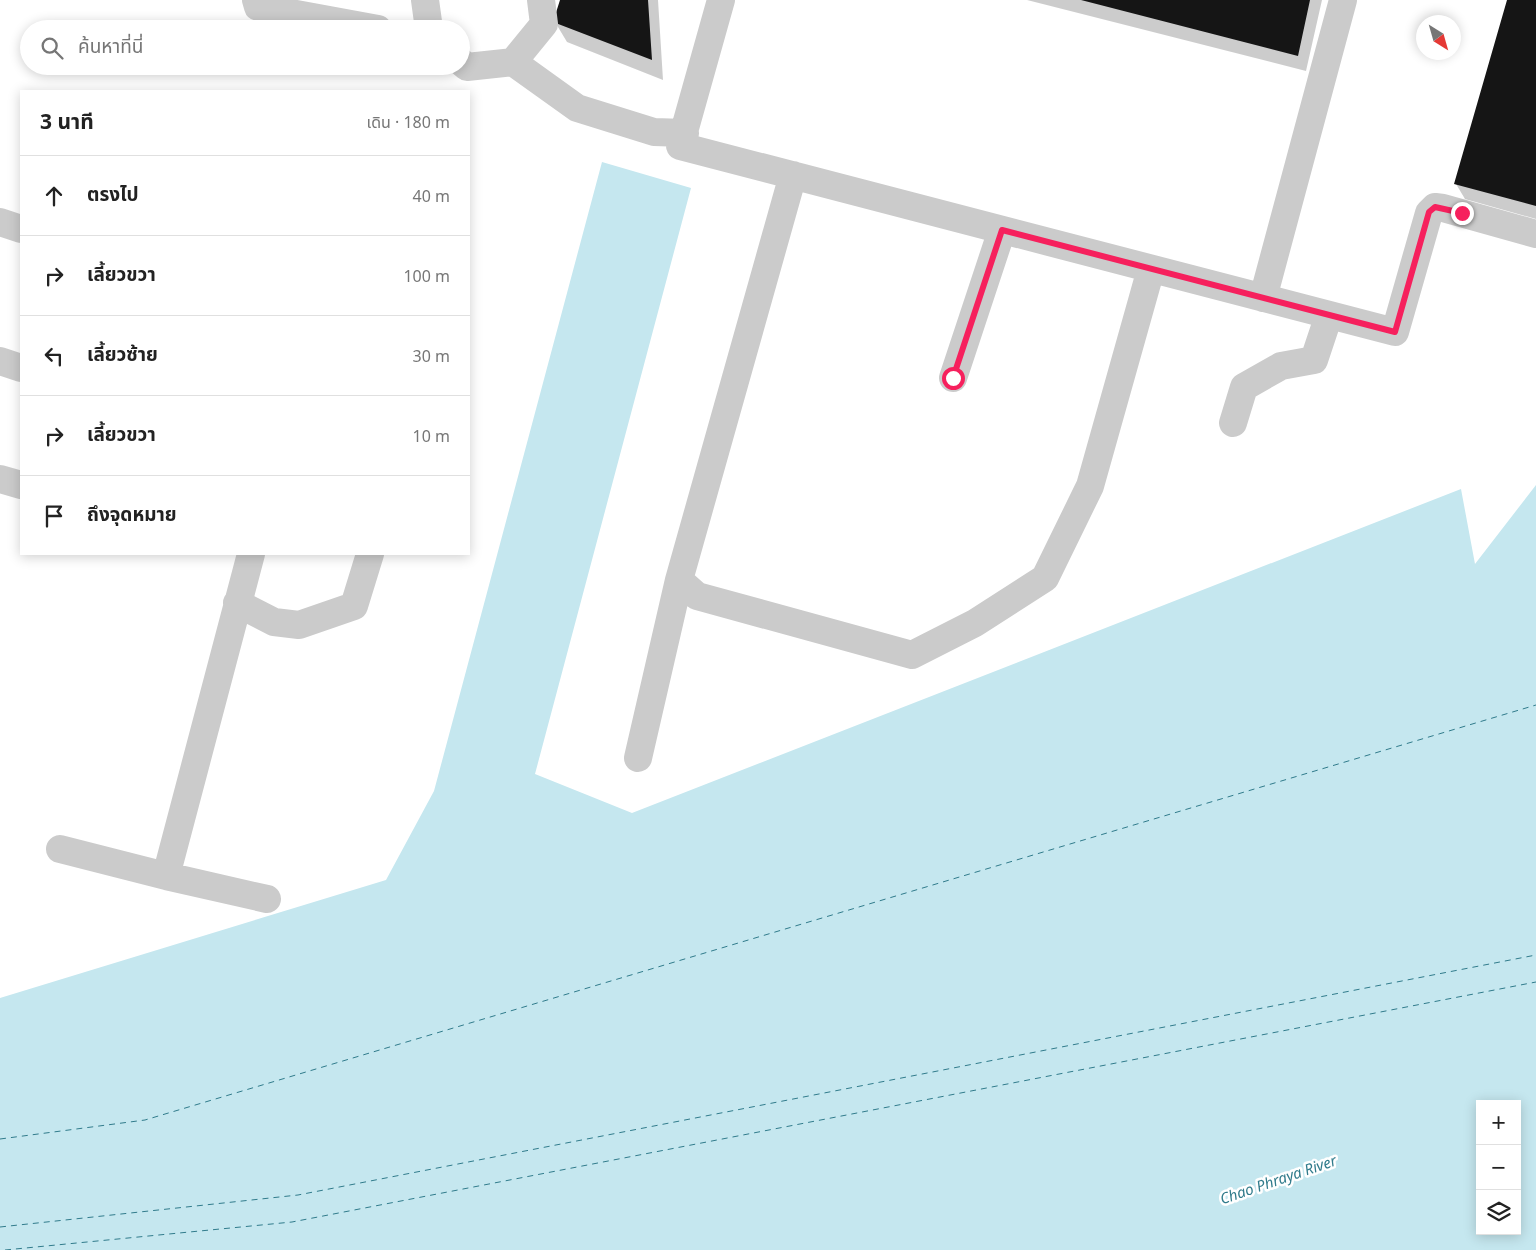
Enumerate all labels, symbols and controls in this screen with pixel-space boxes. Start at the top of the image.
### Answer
north arrow [1416,15,1461,60]
search box [20,20,470,75]
text: ค้นหาที่นี่ [78,33,143,59]
icon: search [38,34,66,62]
text: 3 นาที [40,107,94,135]
text: เดิน · 180 m [367,111,450,133]
text: ตรงไป [87,181,139,207]
icon: ahead [40,182,68,210]
text: 40 m [413,185,450,207]
route end [1451,202,1474,225]
text: เลี้ยวขวา [87,261,156,287]
icon: right [40,262,68,290]
text: 100 m [403,265,450,287]
text: เลี้ยวซ้าย [87,341,158,367]
icon: left [40,342,68,370]
text: 30 m [413,345,450,367]
route start [942,367,965,390]
text: เลี้ยวขวา [87,421,156,447]
icon: right [40,422,68,450]
text: 10 m [413,425,450,447]
text: ถึงจุดหมาย [87,501,177,527]
icon: arrive [40,502,68,530]
map controls [1476,1100,1521,1235]
button: + [1476,1100,1521,1145]
button: − [1476,1145,1521,1190]
water label: Chao Phraya River [1217,1149,1340,1208]
button: layers [1476,1190,1521,1235]

